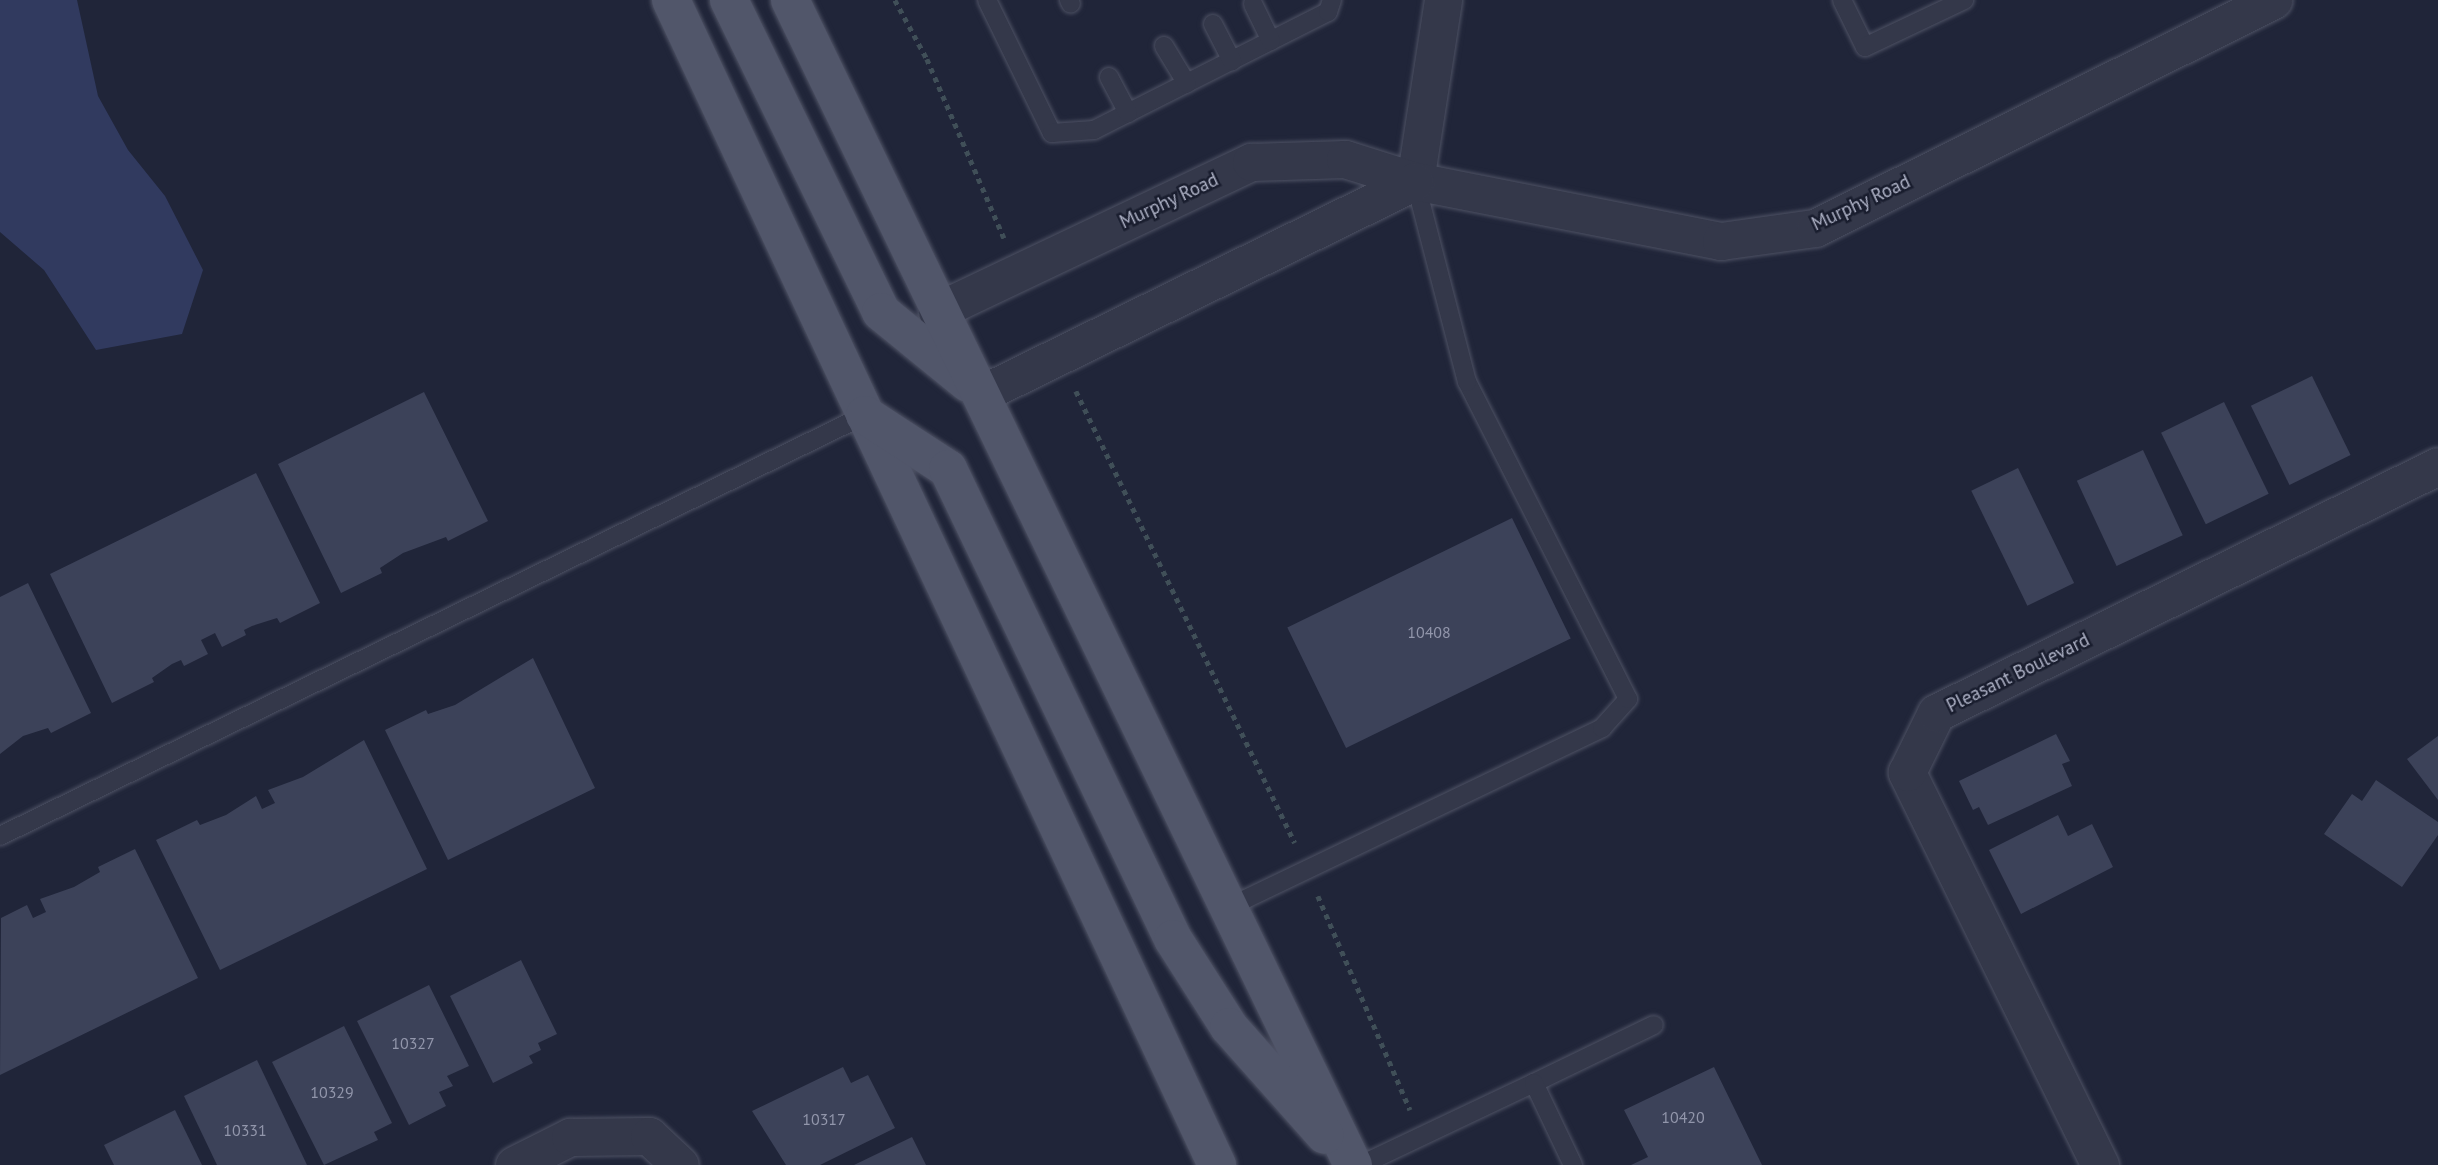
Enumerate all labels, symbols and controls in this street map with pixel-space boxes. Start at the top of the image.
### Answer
street label: Murphy Road [1116,168,1222,234]
street label: Murphy Road [1808,170,1914,236]
house number: 10408 [1407,622,1451,642]
street label: Pleasant Boulevard [1943,629,2093,717]
house number: 10327 [391,1033,435,1053]
house number: 10329 [310,1082,354,1102]
house number: 10420 [1661,1107,1705,1127]
house number: 10317 [802,1109,846,1129]
house number: 10331 [223,1120,267,1140]

